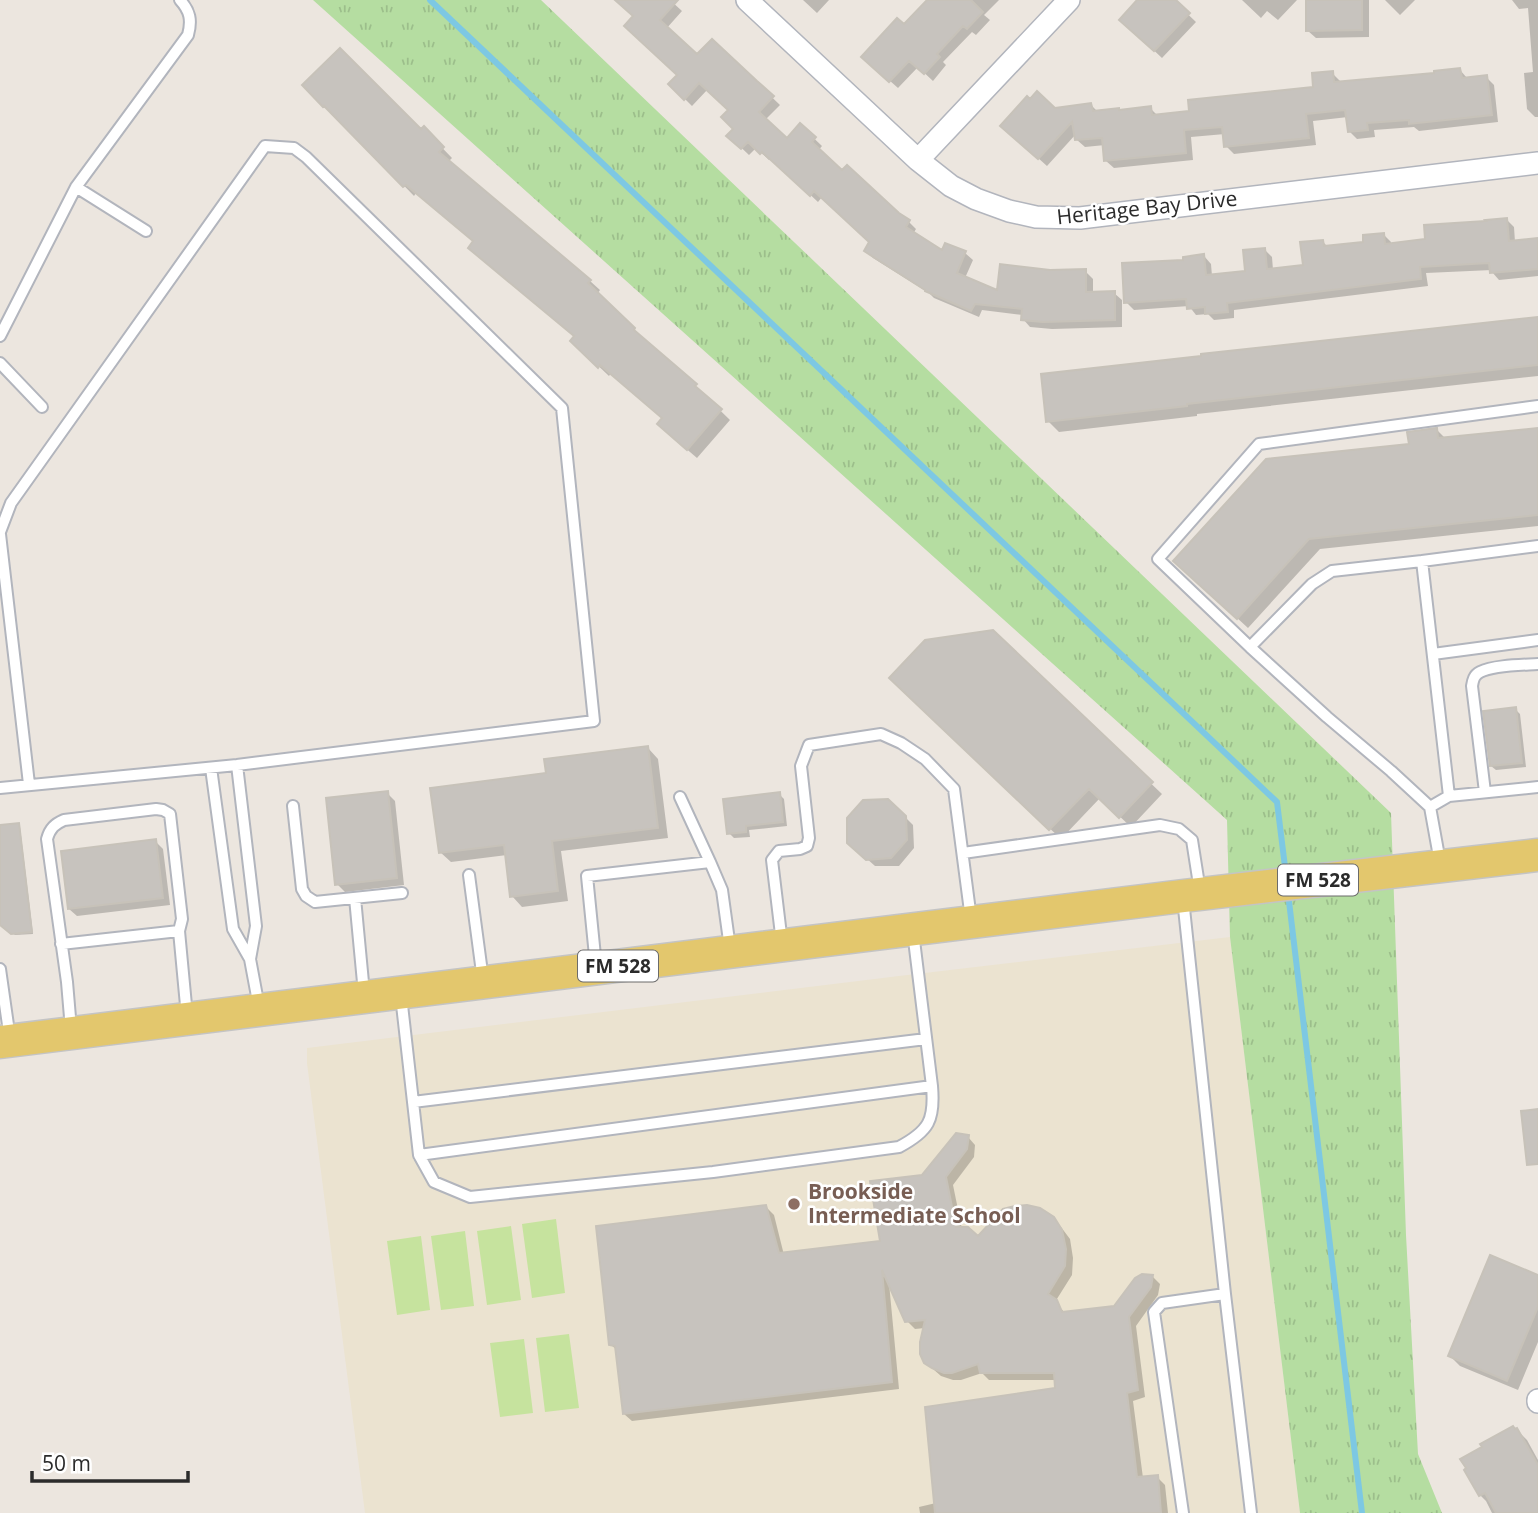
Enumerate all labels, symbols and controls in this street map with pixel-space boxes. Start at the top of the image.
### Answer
street label: Heritage Bay Drive [1055,184,1239,230]
road number: FM 528 [1278,864,1358,895]
road number: FM 528 [578,950,658,982]
place label: Brookside Intermediate School [808,1177,1021,1229]
marker: Brookside Intermediate School [786,1196,802,1212]
scale bar [32,1440,187,1484]
text: 50 m [42,1449,91,1477]

